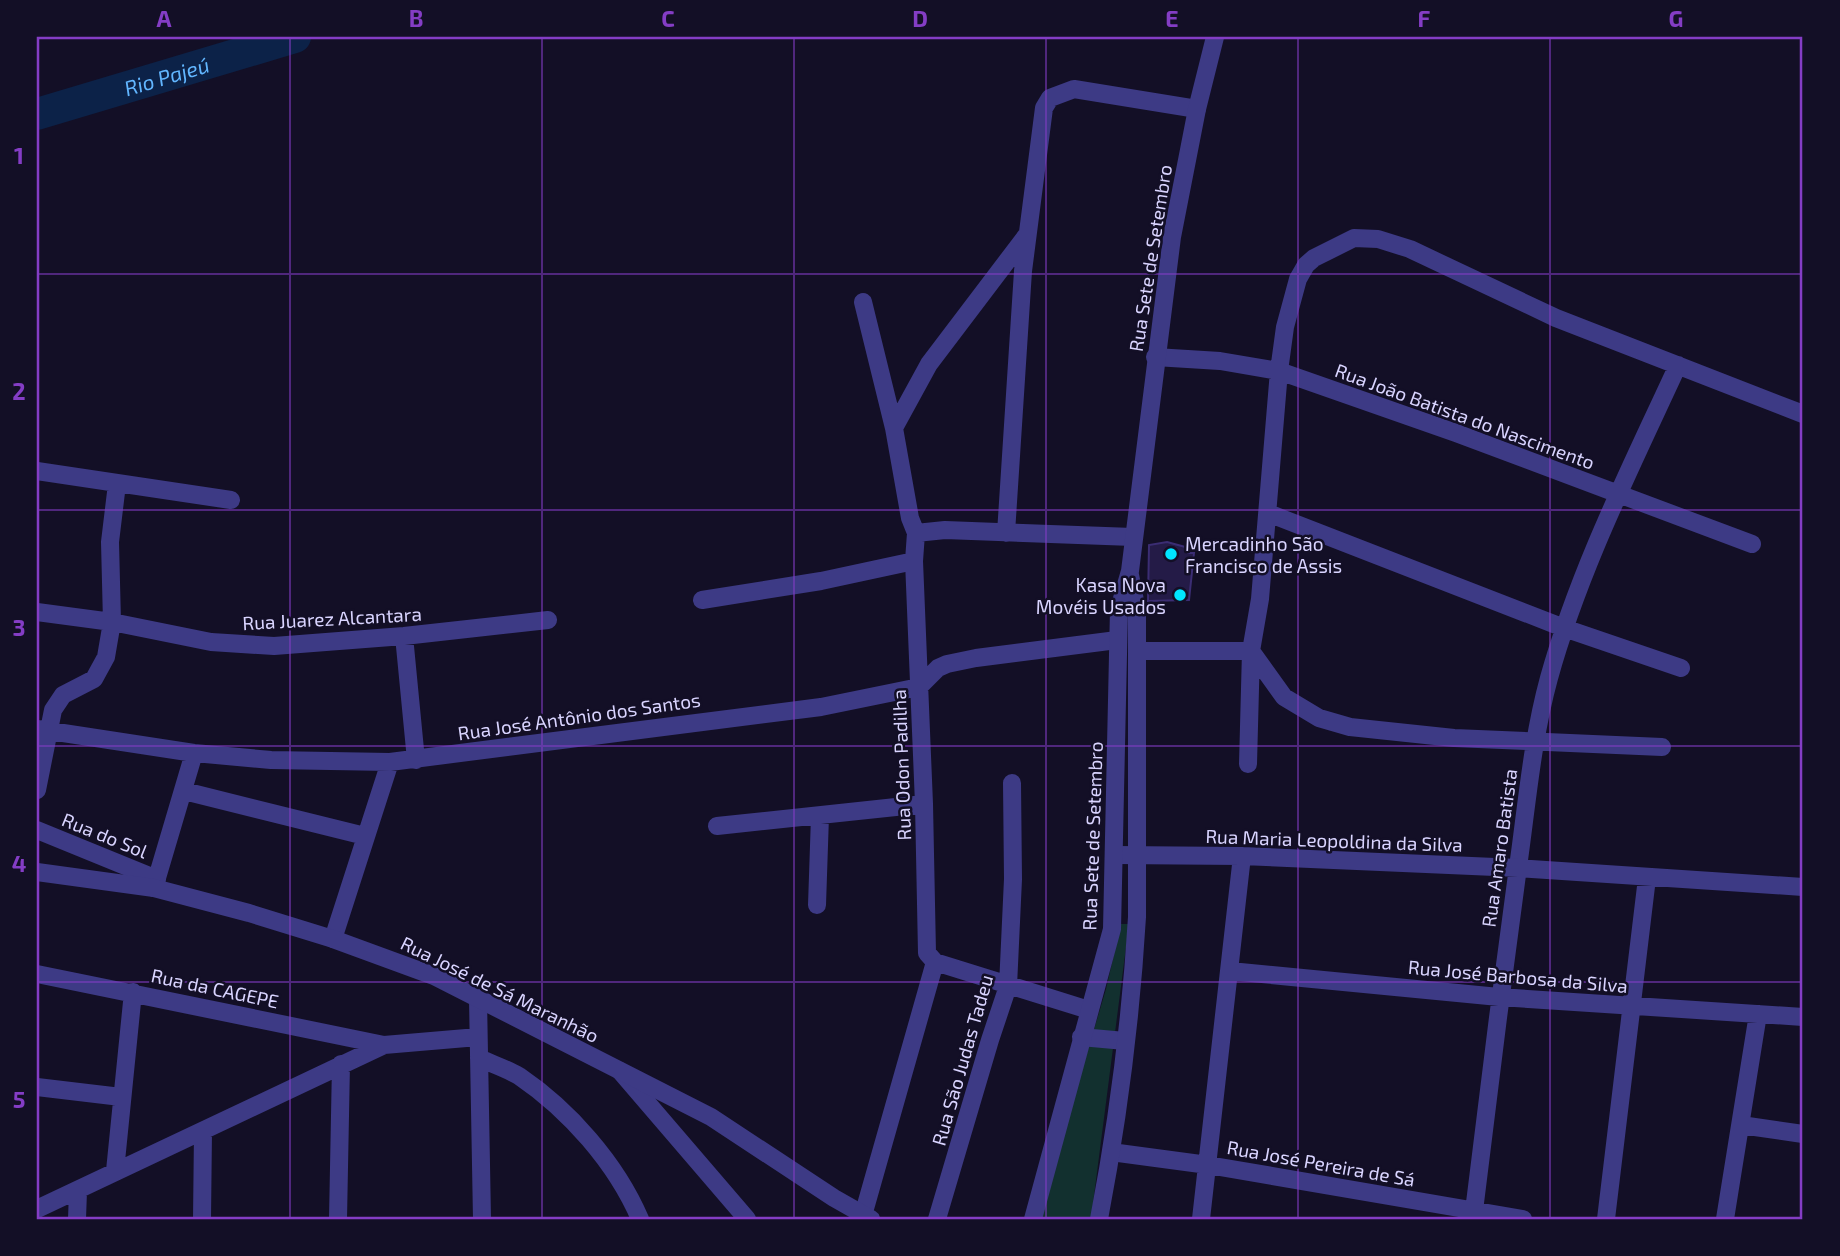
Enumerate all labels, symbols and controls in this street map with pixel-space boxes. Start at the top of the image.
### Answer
text: A [156,4,172,32]
text: B [409,4,423,32]
text: C [661,4,675,32]
text: D [912,4,928,32]
text: E [1165,4,1179,32]
text: F [1418,4,1431,32]
text: G [1669,4,1683,32]
water label: Rio Pajeú [121,51,212,100]
text: 1 [14,141,24,169]
street label: Rua Sete de Setembro [1124,163,1176,353]
street label: Rua João Batista do Nascimento [1332,358,1598,474]
text: 2 [12,377,26,405]
place label: Mercadinho São Francisco de Assis [1185,532,1342,577]
marker: Mercadinho São Francisco de Assis [1163,546,1179,562]
place label: Kasa Nova Movéis Usados [1036,573,1166,618]
marker: Kasa Nova Movéis Usados [1172,587,1188,603]
street label: Rua Juarez Alcantara [242,602,422,634]
text: 3 [12,613,26,641]
street label: Rua José Antônio dos Santos [456,688,702,744]
street label: Rua Odon Padilha [887,689,915,841]
street label: Rua Sete de Setembro [1077,741,1107,931]
street label: Rua Amaro Batista [1477,767,1521,929]
street label: Rua do Sol [59,807,151,863]
street label: Rua Maria Leopoldina da Silva [1205,824,1463,856]
text: 4 [12,849,26,877]
street label: Rua José de Sá Maranhão [397,931,603,1047]
street label: Rua José Barbosa da Silva [1407,955,1629,997]
street label: Rua da CAGEPE [149,963,281,1013]
street label: Rua São Judas Tadeu [927,972,997,1148]
text: 5 [13,1085,25,1113]
street label: Rua José Pereira de Sá [1225,1135,1417,1191]

